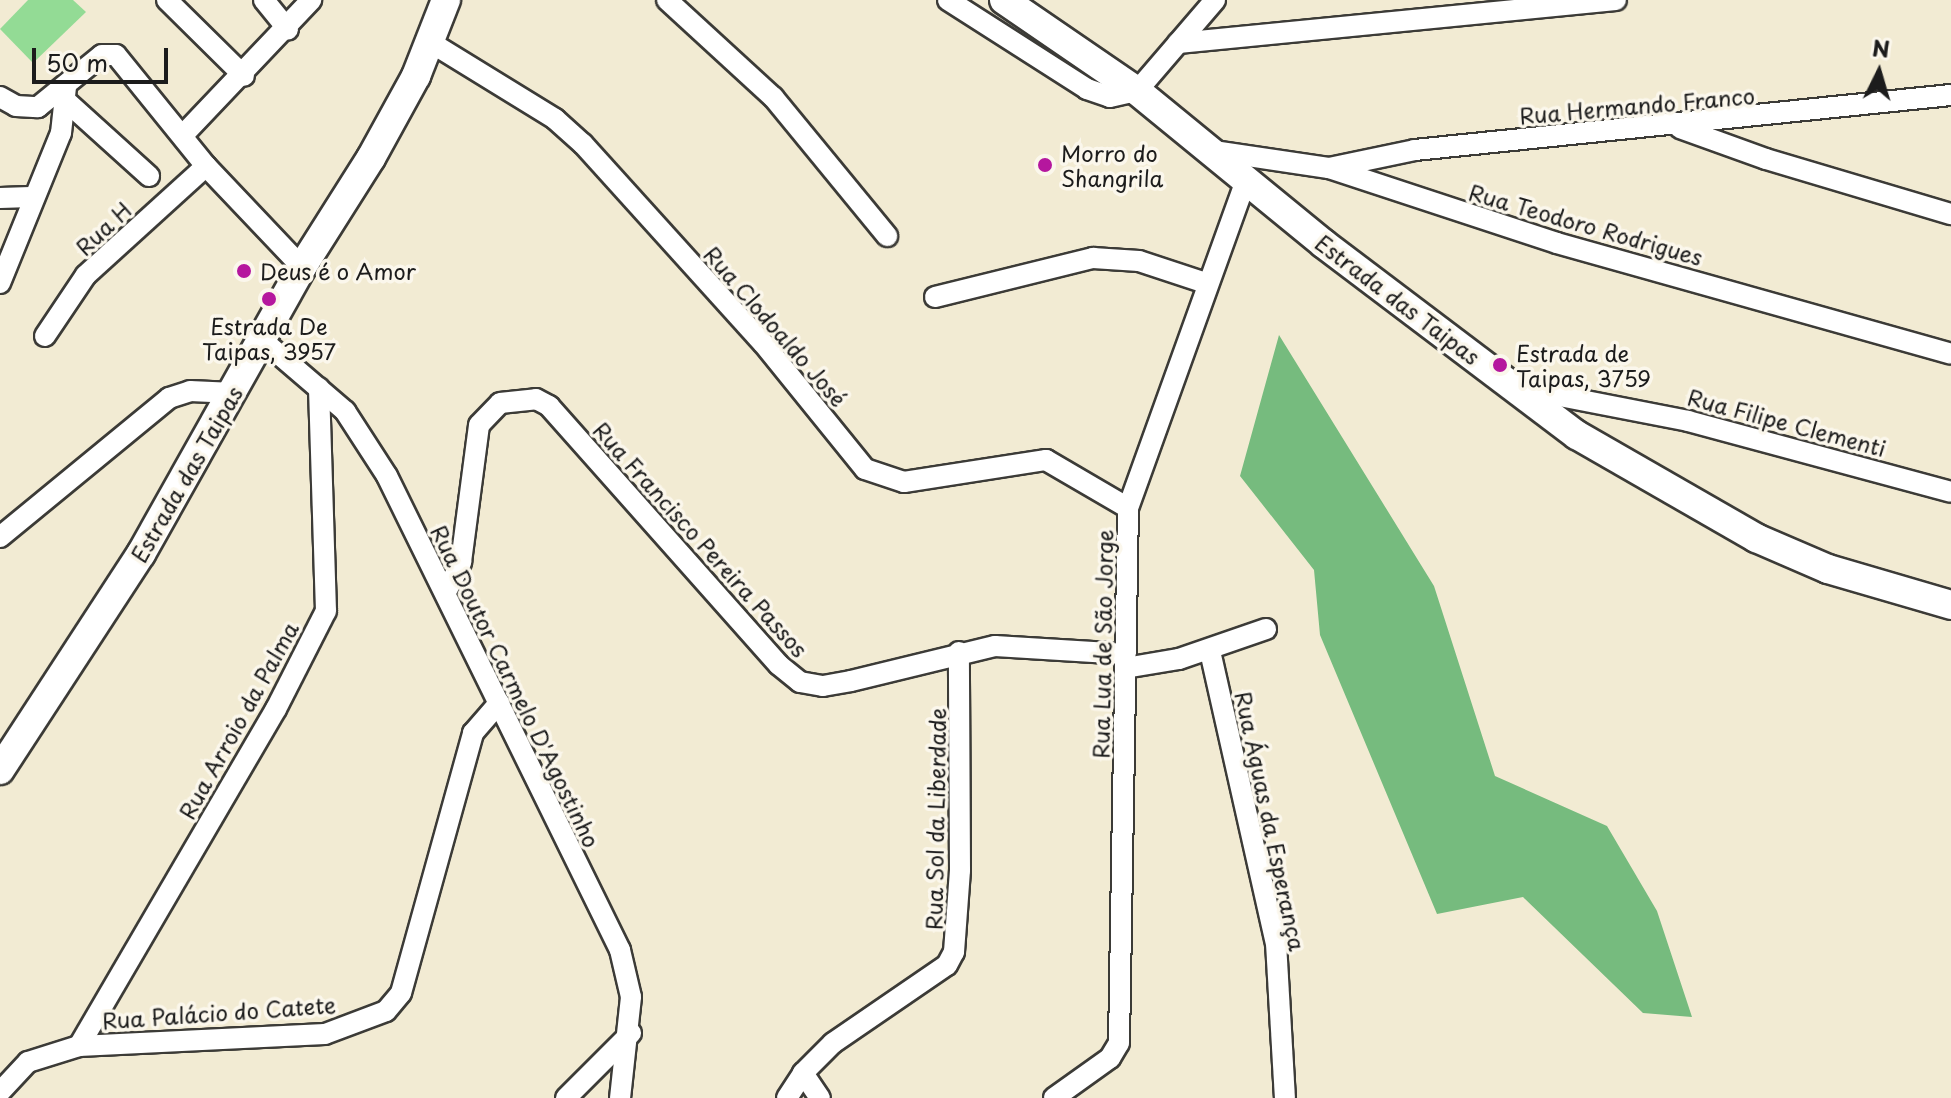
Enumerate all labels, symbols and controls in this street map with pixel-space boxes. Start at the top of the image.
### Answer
text: N [1871,30,1891,65]
scale bar [36,32,172,82]
north arrow [1839,32,1919,112]
text: 50 m [46,44,108,80]
street label: Rua Hermando Franco [1517,81,1757,129]
place label: Morro do Shangrila [1061,139,1163,190]
marker: Morro do Shangrila [1036,156,1054,174]
street label: Rua Teodoro Rodrigues [1465,178,1707,270]
street label: Rua H [70,196,136,260]
street label: Estrada das Taipas [1310,228,1486,370]
street label: Rua Clodoaldo José [698,239,854,413]
place label: Deus é o Amor [260,258,417,284]
marker: Deus é o Amor [235,262,253,280]
marker: Estrada De Taipas, 3957 [260,290,278,308]
place label: Estrada De Taipas, 3957 [202,312,336,364]
place label: Estrada de Taipas, 3759 [1516,339,1651,390]
marker: Estrada de Taipas, 3759 [1491,356,1509,374]
street label: Estrada das Taipas [124,380,248,568]
street label: Rua Filipe Clementi [1684,383,1890,461]
street label: Rua Francisco Pereira Passos [588,416,814,662]
street label: Rua Doutor Carmelo D'Agostinho [426,520,606,852]
street label: Rua Lua de São Jorge [1087,528,1117,760]
street label: Rua Arroio da Palma [172,616,304,824]
street label: Rua Águas da Esperança [1231,689,1311,953]
street label: Rua Sol da Liberdade [920,707,950,931]
street label: Rua Palácio do Catete [101,991,337,1033]

